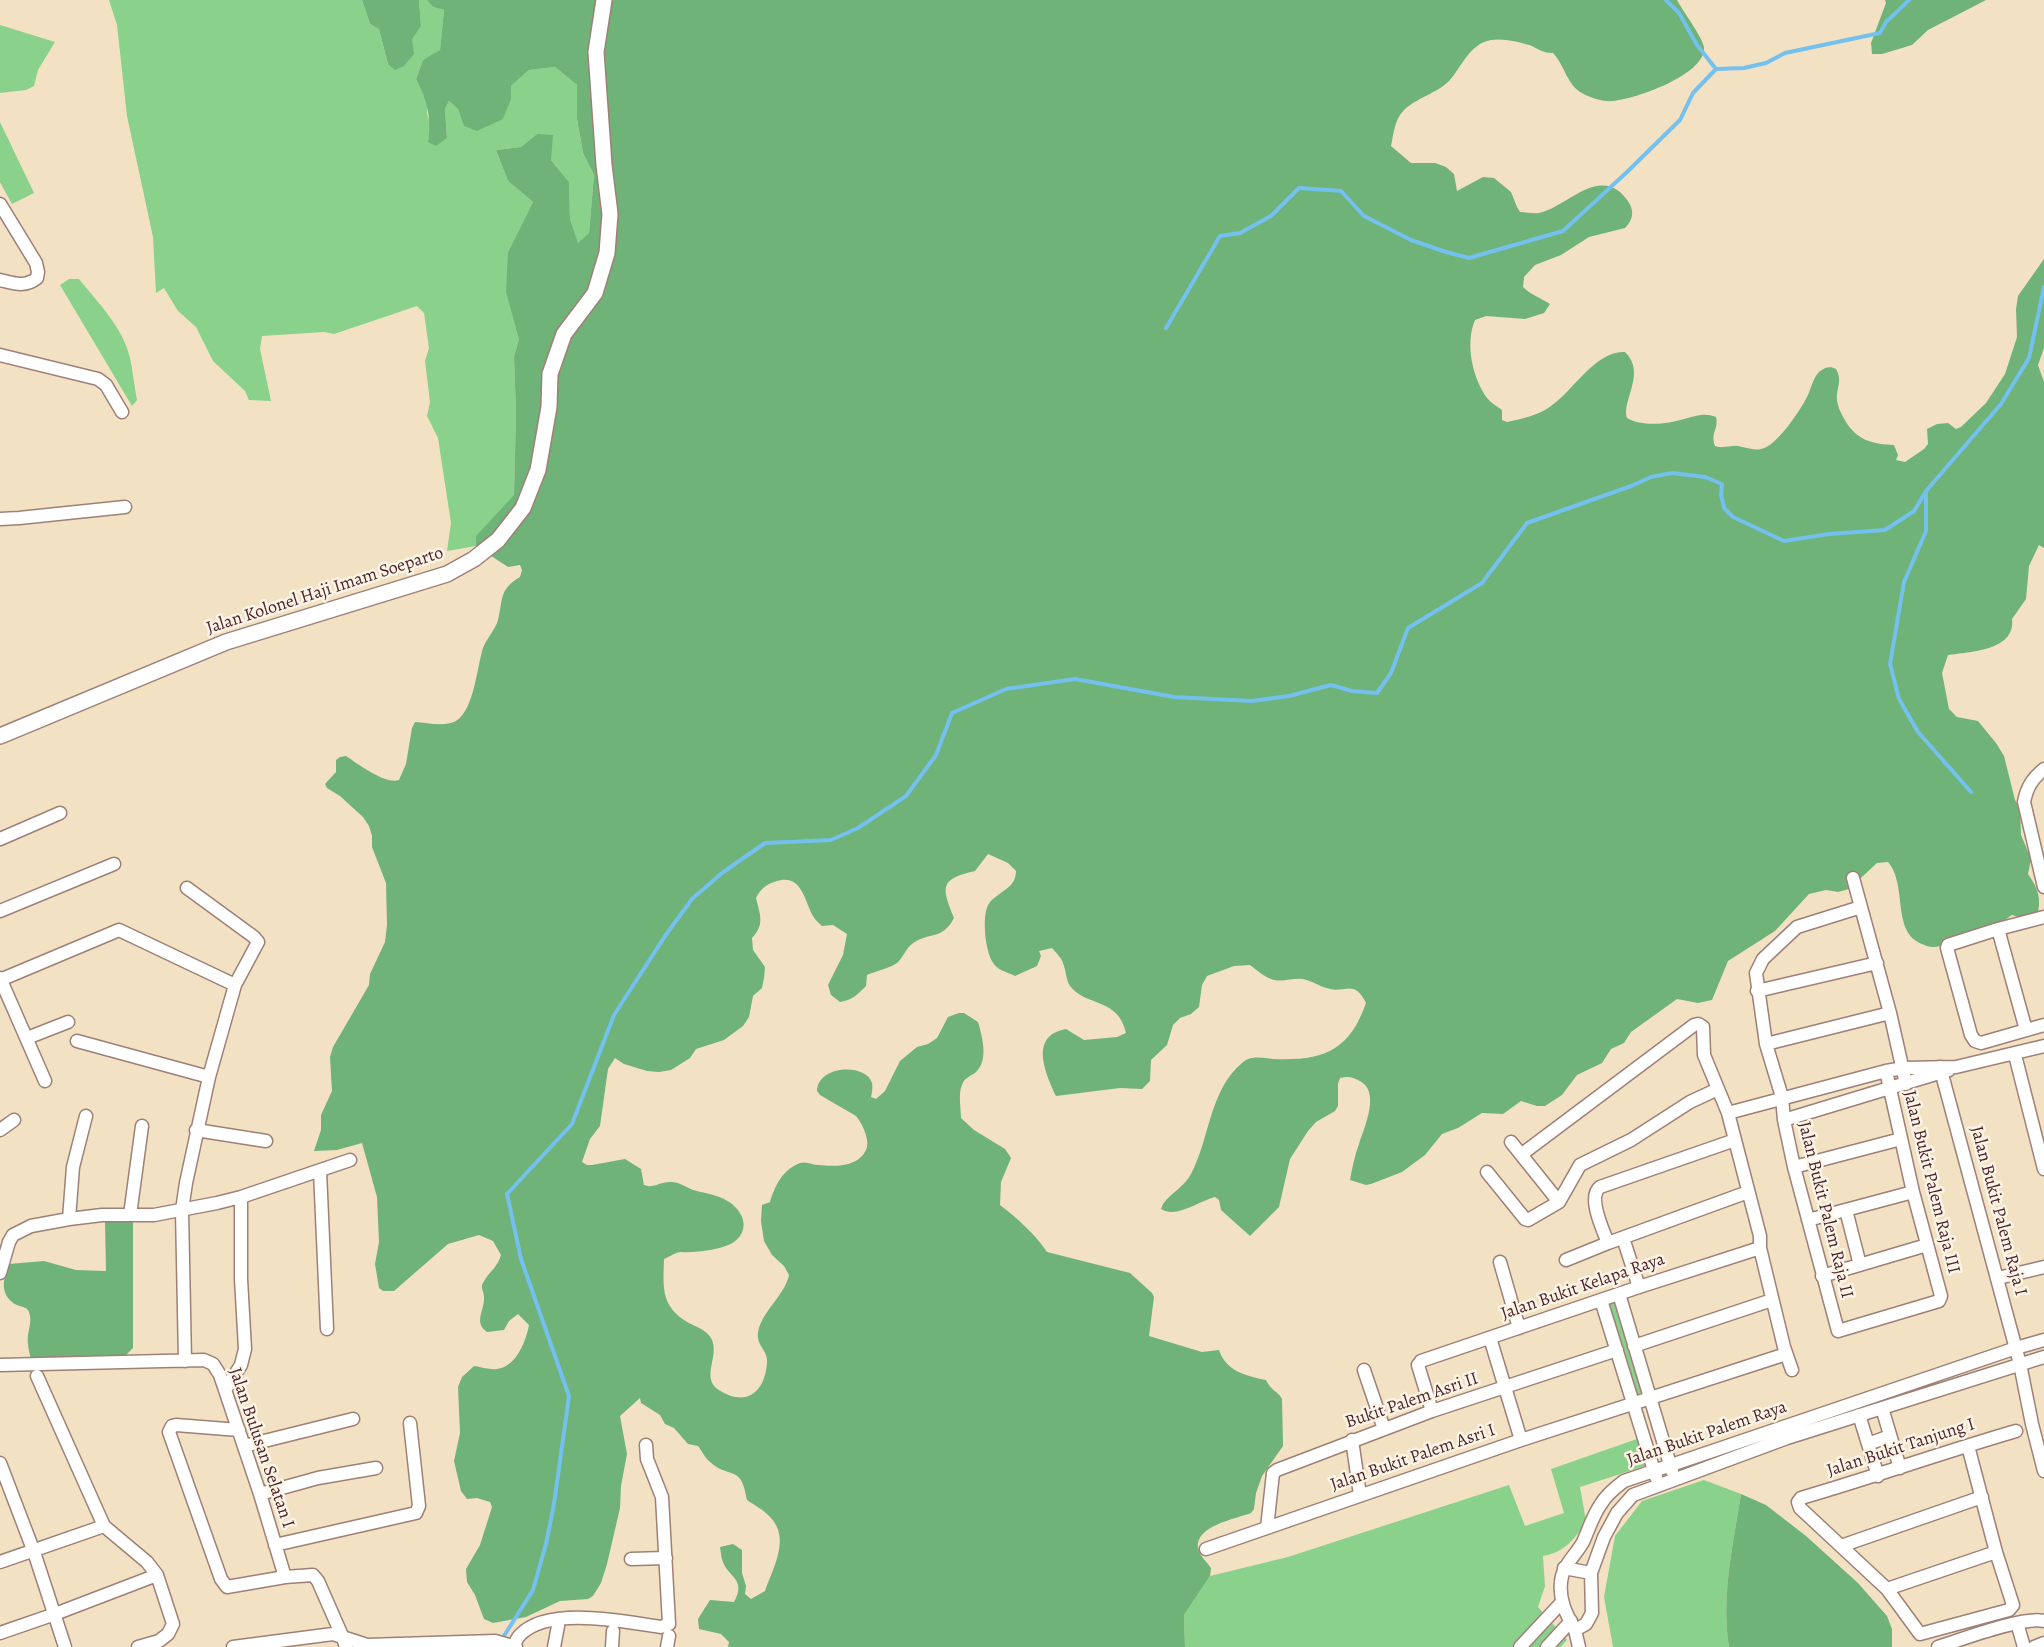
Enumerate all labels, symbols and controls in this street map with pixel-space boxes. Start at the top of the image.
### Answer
street label: Jalan Kolonel Haji Imam Soeparto [204,542,446,640]
street label: Jalan Bukit Palem Raja III [1898,1088,1964,1276]
street label: Jalan Bukit Palem Raja II [1793,1119,1857,1301]
street label: Jalan Bukit Palem Raja I [1965,1124,2031,1298]
street label: Jalan Bukit Kelapa Raya [1498,1249,1668,1325]
street label: Jalan Bulusan Selatan I [223,1365,299,1531]
street label: Bukit Palem Asri II [1343,1368,1481,1434]
street label: Jalan Bukit Palem Raya [1624,1396,1790,1472]
street label: Jalan Bukit Tanjung I [1824,1414,1978,1482]
street label: Jalan Bukit Palem Asri I [1328,1420,1498,1496]

